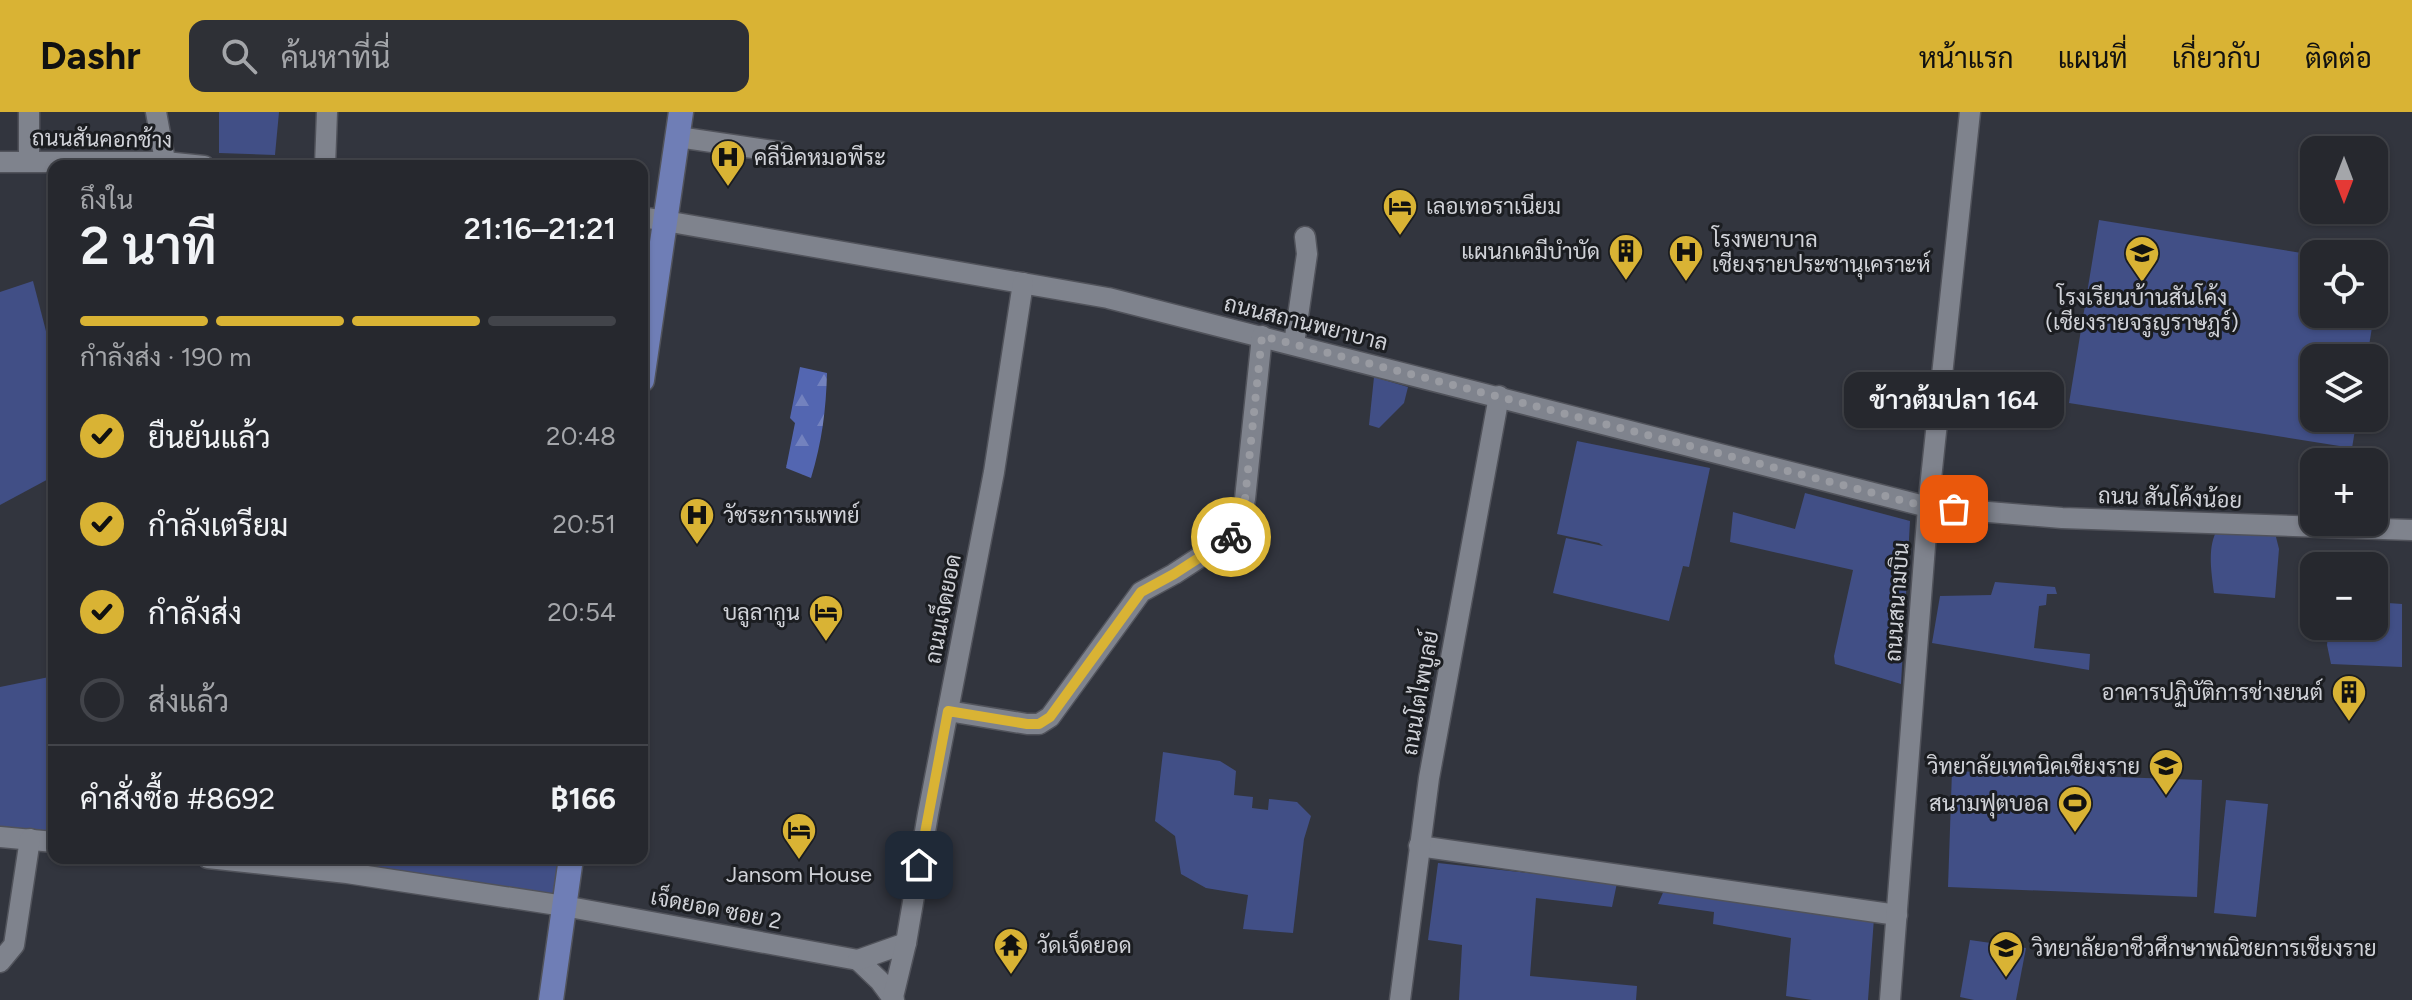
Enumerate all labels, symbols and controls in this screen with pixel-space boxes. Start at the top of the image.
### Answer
search box [189,20,749,92]
text: Dashr [40,33,141,79]
icon: search [217,34,261,78]
text: ค้นหาที่นี่ [281,39,390,76]
text: หน้าแรก [1919,41,2014,75]
text: แผนที่ [2058,41,2128,75]
text: เกี่ยวกับ [2172,41,2261,75]
text: ติดต่อ [2305,41,2372,75]
street label: ถนนสันคอกช้าง [32,123,172,154]
north arrow [2300,136,2388,224]
map controls [2300,136,2388,640]
hospital icon: คลีนิคหมอพีระ [709,138,747,188]
place label: คลีนิคหมอพีระ [754,144,886,171]
text: ถึงใน [80,184,133,216]
hotel icon: เลอเทอราเนียม [1381,187,1419,237]
place label: เลอเทอราเนียม [1426,193,1561,220]
text: 21:16–21:21 [464,210,616,247]
text: 2 นาที [80,215,217,277]
place label: โรงพยาบาล เชียงรายประชานุเคราะห์ [1711,225,1931,280]
building icon: แผนกเคมีบำบัด [1607,232,1645,282]
hospital icon: โรงพยาบาล เชียงรายประชานุเคราะห์ [1667,233,1705,283]
school or university icon: โรงเรียนบ้านสันโค้ง (เชียงรายจรูญราษฎร์) [2123,234,2161,284]
place label: แผนกเคมีบำบัด [1461,238,1600,265]
button: locate [2300,240,2388,328]
place label: โรงเรียนบ้านสันโค้ง (เชียงรายจรูญราษฎร์) [2045,283,2239,338]
street label: ถนนสถานพยาบาล [1221,290,1391,356]
text: กำลังส่ง · 190 m [80,341,251,373]
button: layers [2300,344,2388,432]
callout: ข้าวต้มปลา 164 [1844,373,2064,429]
text: ข้าวต้มปลา 164 [1869,384,2039,416]
icon: check [80,414,124,458]
text: ยืนยันแล้ว [148,419,271,456]
text: 20:48 [546,420,616,452]
button: + [2300,448,2388,536]
pin [1920,475,1988,543]
street label: ถนน สันโค้งน้อย [2098,481,2243,514]
icon: bag [1932,487,1976,531]
hospital icon: วัชระการแพทย์ [678,496,716,546]
courier [1191,497,1271,577]
place label: วัชระการแพทย์ [723,501,860,529]
icon: check [80,502,124,546]
text: กำลังเตรียม [148,507,288,544]
text: 20:51 [553,508,616,540]
icon: bike [1209,515,1253,559]
street label: ถนนสนามบิน [1879,541,1915,663]
street label: ถนนเจ็ดยอด [917,551,967,666]
button: − [2300,552,2388,640]
icon: check [80,590,124,634]
hotel icon: บลูลากูน [807,593,845,643]
text: กำลังส่ง [148,595,242,632]
text: 20:54 [547,596,616,628]
place label: บลูลากูน [723,599,800,628]
street label: ถนนโตไพบูลย์ [1395,628,1446,758]
building icon: อาคารปฏิบัติการช่างยนต์ [2330,673,2368,723]
place label: อาคารปฏิบัติการช่างยนต์ [2101,678,2323,708]
text: ส่งแล้ว [148,683,229,720]
school or university icon: วิทยาลัยเทคนิคเชียงราย [2147,747,2185,797]
place label: วิทยาลัยเทคนิคเชียงราย [1926,753,2140,780]
text: คำสั่งซื้อ #8692 [80,780,275,817]
text: ฿166 [550,780,616,817]
sports icon: สนามฟุตบอล [2056,784,2094,834]
place label: สนามฟุตบอล [1929,790,2049,819]
hotel icon: Jansom House [780,811,818,861]
pin [885,831,953,899]
icon: home [897,843,941,887]
place label: Jansom House [726,861,872,888]
street label: เจ็ดยอด ซอย 2 [648,881,784,935]
temple icon: วัดเจ็ดยอด [992,926,1030,976]
school or university icon: วิทยาลัยอาชีวศึกษาพณิชยการเชียงราย [1987,929,2025,979]
place label: วัดเจ็ดยอด [1037,930,1132,959]
place label: วิทยาลัยอาชีวศึกษาพณิชยการเชียงราย [2031,935,2377,962]

